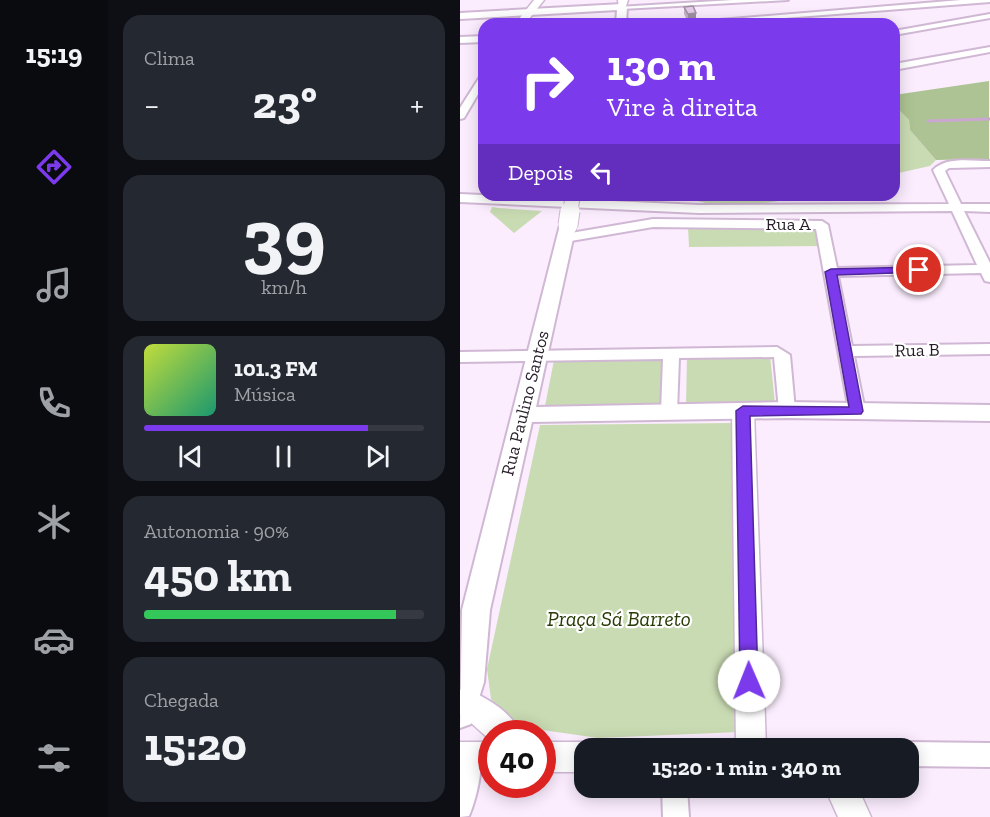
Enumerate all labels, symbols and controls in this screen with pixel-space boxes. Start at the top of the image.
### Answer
text: 15:19 [25,38,83,70]
text: 130 m [607,40,715,91]
icon: right [508,42,586,120]
text: Clima [144,46,195,70]
text: 23° [253,76,317,130]
text: − [144,85,159,124]
text: + [410,85,424,124]
text: Vire à direita [607,91,758,123]
icon: directions [33,146,75,188]
icon: left [585,156,618,189]
text: Depois [508,159,573,186]
text: 39 [242,189,326,283]
street label: Rua A [765,213,811,235]
pin [893,244,944,295]
icon: arrive [902,253,935,286]
icon: music [33,264,75,306]
text: km/h [261,275,307,299]
street label: Rua Paulino Santos [496,328,554,478]
street label: Rua B [894,339,940,361]
text: 101.3 FM [234,355,318,382]
icon: phone [33,382,75,424]
text: Música [234,382,296,406]
icon: previous [174,440,207,473]
icon: pause [267,440,300,473]
icon: next [361,440,394,473]
icon: climate [33,501,75,543]
text: Autonomia · 90% [144,519,289,543]
text: 450 km [144,549,292,603]
park label: Praça Sá Barreto [547,606,691,631]
icon: car [33,619,75,661]
position arrow [717,649,781,713]
text: Chegada [144,688,219,712]
text: 15:20 [144,718,247,772]
speed limit sign: 40 [478,720,556,798]
icon: filters [33,737,75,779]
text: 15:20 · 1 min · 340 m [652,754,841,781]

